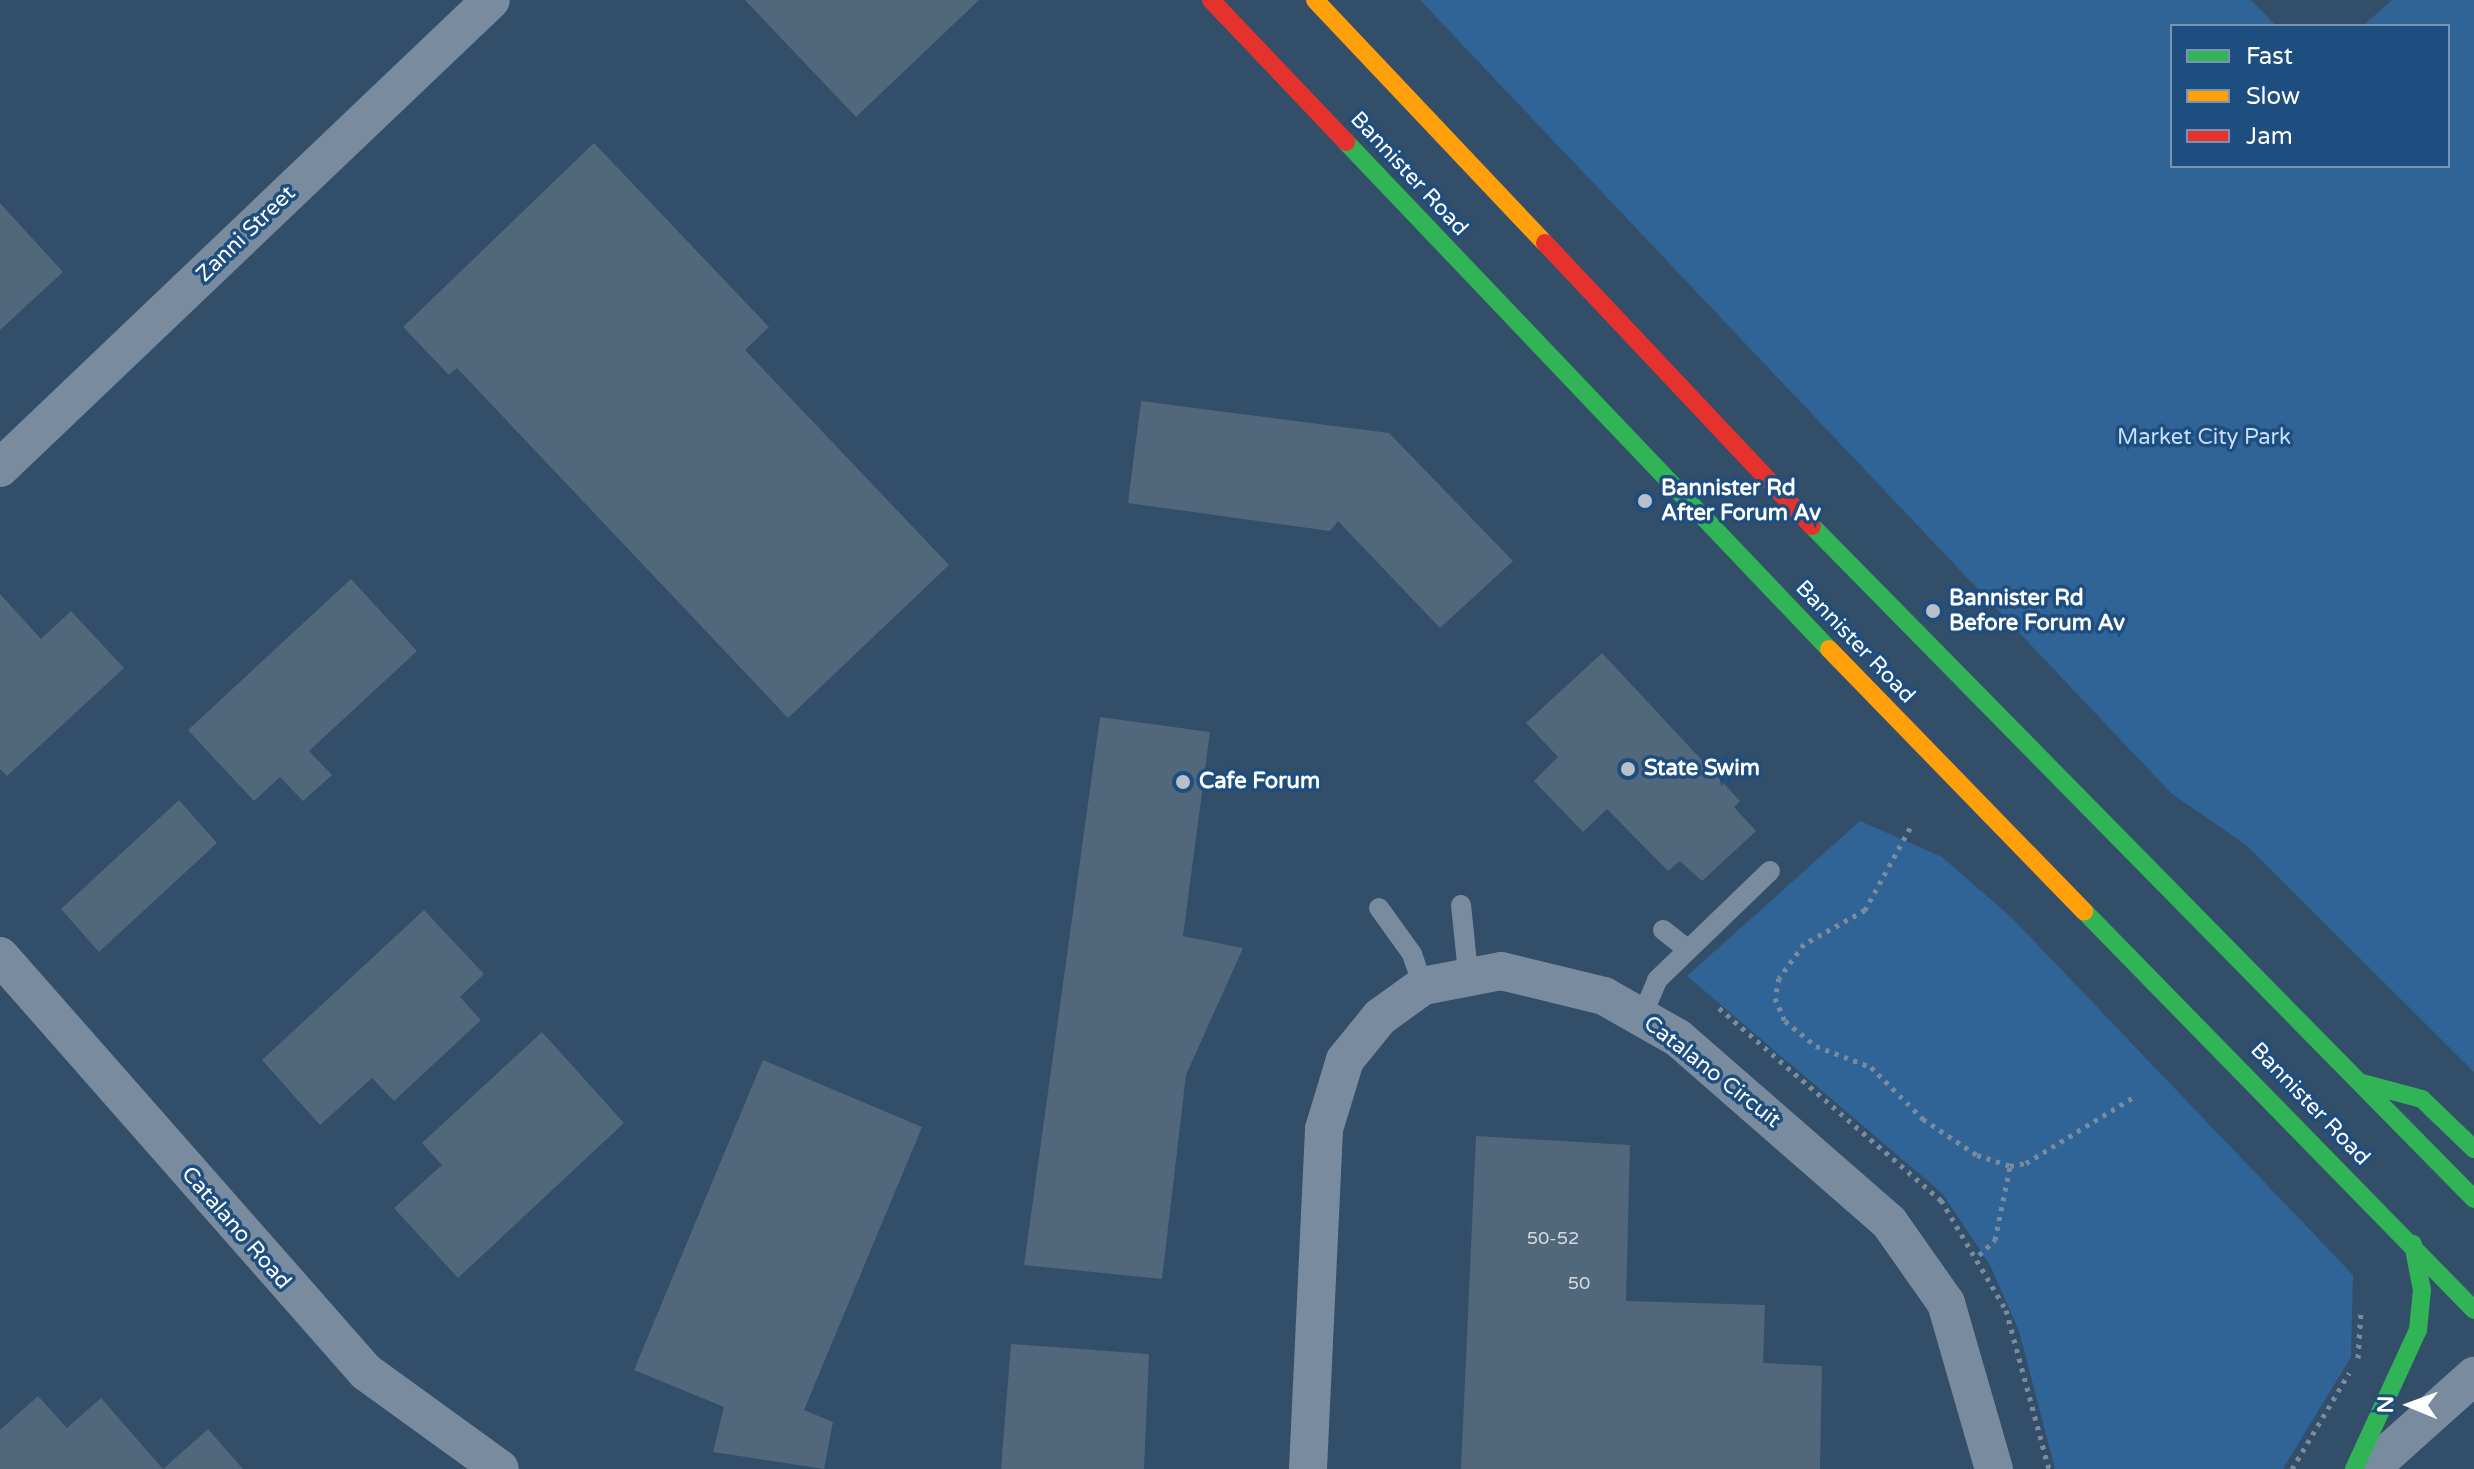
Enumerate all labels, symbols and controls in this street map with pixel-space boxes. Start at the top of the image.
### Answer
legend [2170,24,2450,168]
text: Fast [2246,42,2293,71]
text: Slow [2246,82,2300,111]
street label: Bannister Road [1345,106,1473,242]
text: Jam [2246,122,2293,151]
street label: Zanni Street [191,180,301,288]
park label: Market City Park [2117,425,2291,451]
place label: Bannister Rd After Forum Av [1661,475,1821,526]
marker: Bannister Rd After Forum Av [1636,492,1654,510]
street label: Bannister Road [1790,575,1920,709]
place label: Bannister Rd Before Forum Av [1949,585,2125,636]
marker: Bannister Rd Before Forum Av [1924,602,1942,620]
place label: State Swim [1644,756,1760,782]
marker: State Swim [1619,760,1637,778]
place label: Cafe Forum [1199,769,1320,795]
marker: Cafe Forum [1174,773,1192,791]
street label: Catalano Circuit [1638,1010,1786,1134]
street label: Bannister Road [2245,1037,2375,1171]
street label: Catalano Road [176,1161,296,1295]
house number: 50-52 [1527,1227,1579,1249]
house number: 50 [1568,1272,1590,1294]
north arrow [2370,1365,2450,1445]
text: N [2373,1396,2399,1414]

